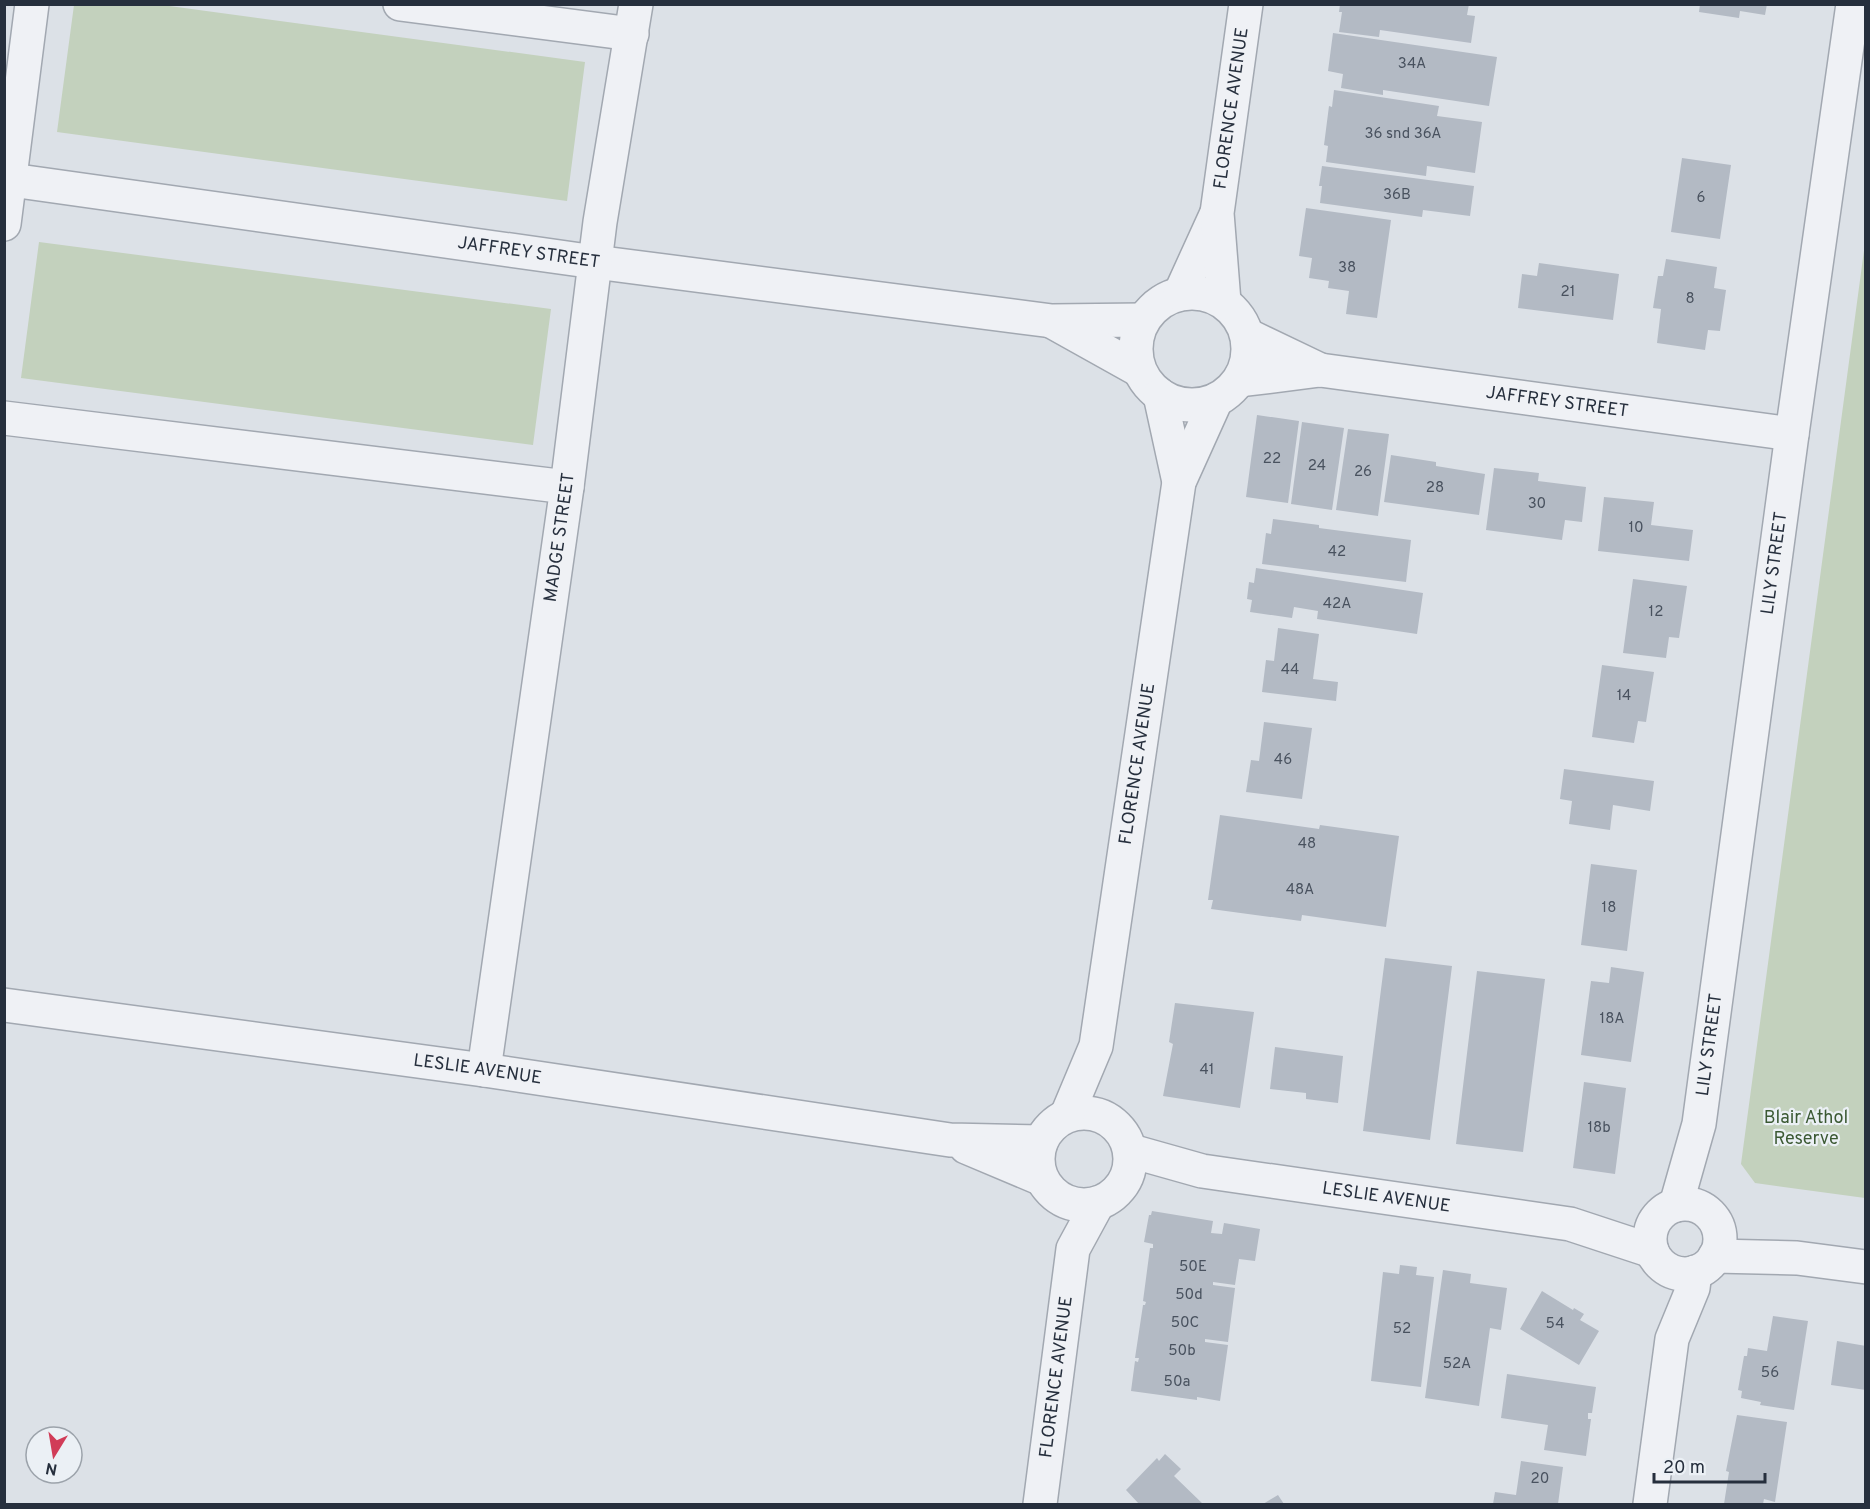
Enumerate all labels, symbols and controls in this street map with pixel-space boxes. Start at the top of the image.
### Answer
street label: FLORENCE AVENUE [1209,26,1254,191]
house number: 34A [1398,55,1426,74]
house number: 36 snd 36A [1364,125,1442,144]
house number: 36B [1383,186,1411,205]
house number: 6 [1697,189,1706,208]
street label: JAFFREY STREET [456,231,602,274]
house number: 38 [1338,259,1356,278]
house number: 21 [1561,283,1575,302]
house number: 8 [1685,290,1695,309]
street label: JAFFREY STREET [1484,381,1630,423]
house number: 22 [1263,450,1281,469]
house number: 24 [1308,457,1326,476]
house number: 26 [1354,463,1372,482]
street label: MADGE STREET [539,471,580,604]
house number: 28 [1426,479,1444,498]
house number: 30 [1528,495,1546,514]
street label: LILY STREET [1756,510,1793,616]
house number: 10 [1628,519,1644,538]
house number: 42 [1328,543,1346,562]
house number: 42A [1323,595,1351,614]
house number: 12 [1649,603,1663,622]
house number: 44 [1281,661,1299,680]
street label: FLORENCE AVENUE [1114,682,1161,846]
house number: 14 [1617,687,1631,706]
house number: 46 [1274,751,1292,770]
house number: 48 [1298,835,1316,854]
house number: 48A [1286,881,1314,900]
house number: 18 [1602,899,1616,918]
street label: LILY STREET [1691,992,1728,1098]
house number: 18A [1600,1010,1624,1029]
street label: LESLIE AVENUE [412,1049,543,1090]
house number: 41 [1200,1061,1214,1080]
park label: Blair Athol Reserve [1764,1107,1848,1151]
house number: 18b [1587,1119,1611,1138]
street label: LESLIE AVENUE [1321,1177,1452,1218]
house number: 50E [1179,1258,1207,1277]
house number: 50d [1175,1286,1203,1305]
street label: FLORENCE AVENUE [1035,1295,1078,1459]
house number: 50C [1171,1314,1199,1333]
house number: 54 [1546,1315,1564,1334]
house number: 52 [1393,1320,1411,1339]
house number: 50b [1168,1342,1196,1361]
house number: 52A [1443,1355,1471,1374]
house number: 56 [1761,1364,1779,1383]
house number: 50a [1164,1373,1190,1392]
north arrow [24,1425,84,1485]
scale bar [1654,1446,1765,1484]
text: N [44,1457,59,1479]
text: 20 m [1663,1457,1705,1480]
house number: 20 [1531,1470,1549,1489]

